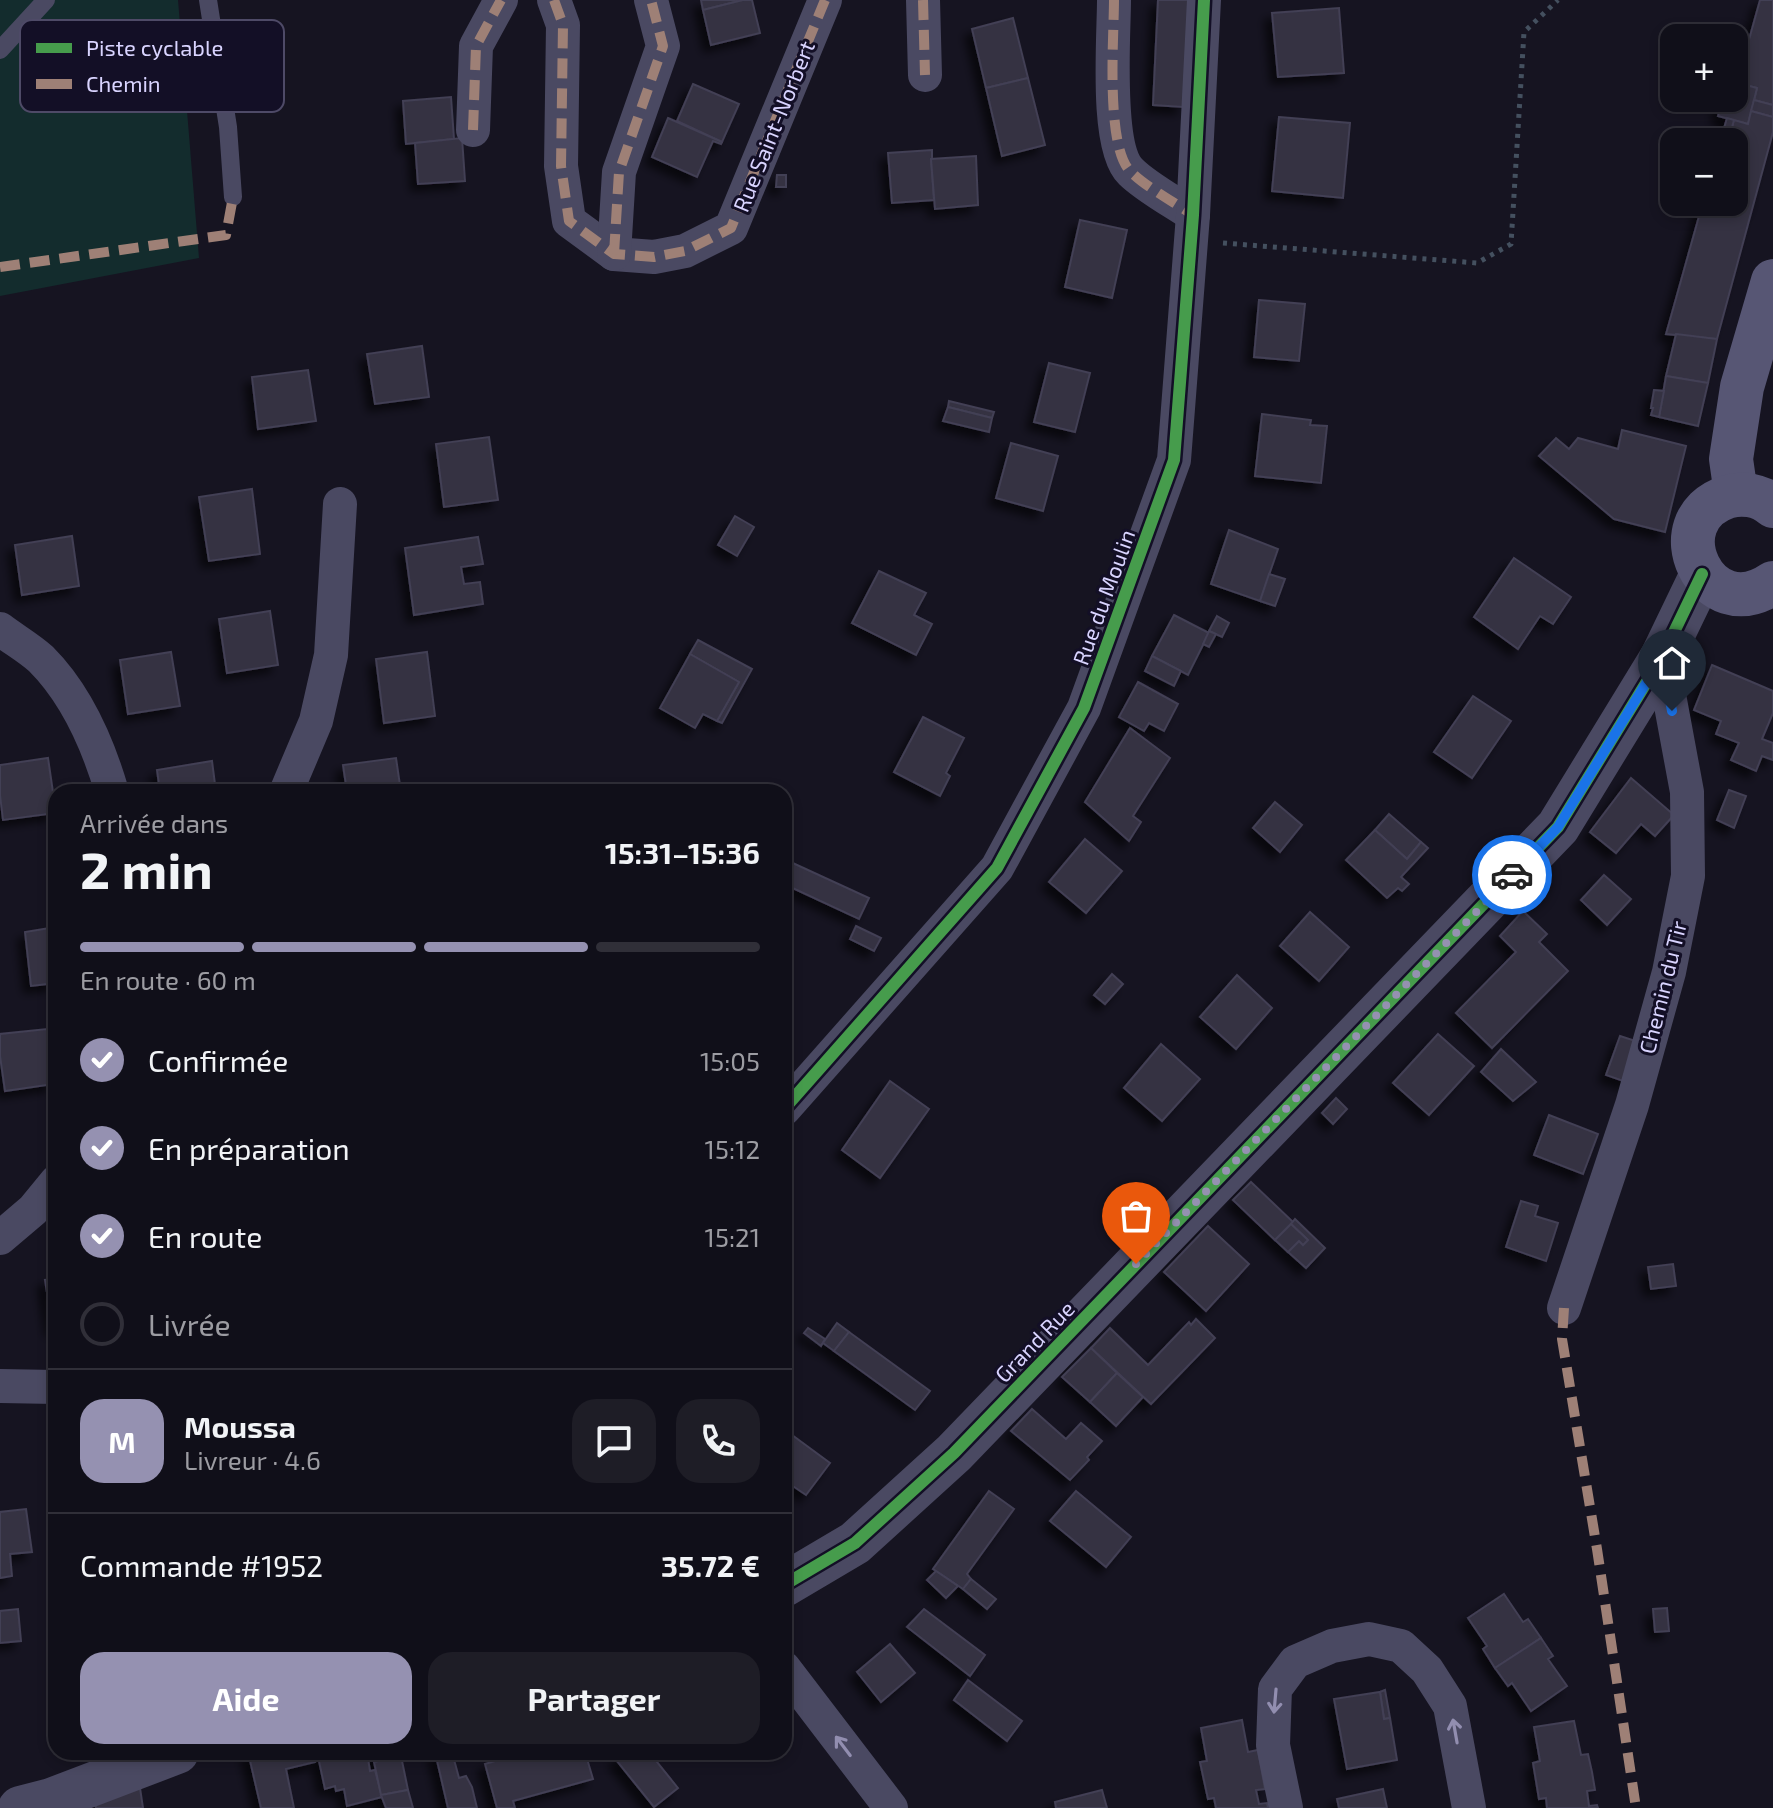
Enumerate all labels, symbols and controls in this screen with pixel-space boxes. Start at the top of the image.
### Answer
legend [20,20,284,112]
map controls [1660,24,1748,216]
button: + [1660,24,1748,112]
text: Piste cyclable [86,34,223,60]
street label: Rue Saint-Norbert [727,37,819,215]
text: Chemin [86,70,161,96]
button: − [1660,128,1748,216]
street label: Rue du Moulin [1066,526,1140,668]
pin [1638,629,1706,711]
icon: home [1650,641,1694,685]
text: Arrivée dans [80,807,228,838]
text: 15:31–15:36 [605,834,760,870]
courier [1472,835,1552,915]
text: 2 min [80,837,213,899]
icon: car [1490,853,1534,897]
street label: Chemin du Tir [1633,918,1691,1056]
text: En route · 60 m [80,964,256,995]
icon: check [80,1038,124,1082]
text: Confirmée [148,1042,288,1078]
text: 15:05 [700,1045,760,1076]
icon: check [80,1126,124,1170]
text: En préparation [148,1130,350,1166]
text: 15:12 [705,1133,760,1164]
pin [1102,1182,1170,1264]
icon: bag [1114,1194,1158,1238]
icon: check [80,1214,124,1258]
text: En route [148,1218,262,1254]
text: 15:21 [705,1221,760,1252]
street label: Grand Rue [989,1295,1079,1387]
text: Livrée [148,1306,231,1342]
button: chat [572,1399,656,1483]
button: phone [676,1399,760,1483]
text: Moussa [184,1408,296,1444]
text: M [108,1423,136,1459]
text: Livreur · 4.6 [184,1444,321,1475]
text: Commande #1952 [80,1547,323,1583]
text: 35.72 € [661,1547,760,1583]
button: Aide [80,1652,412,1744]
button: Partager [428,1652,760,1744]
one-way arrow [1268,1687,1283,1713]
one-way arrow [1446,1719,1461,1745]
one-way arrow [835,1736,852,1757]

